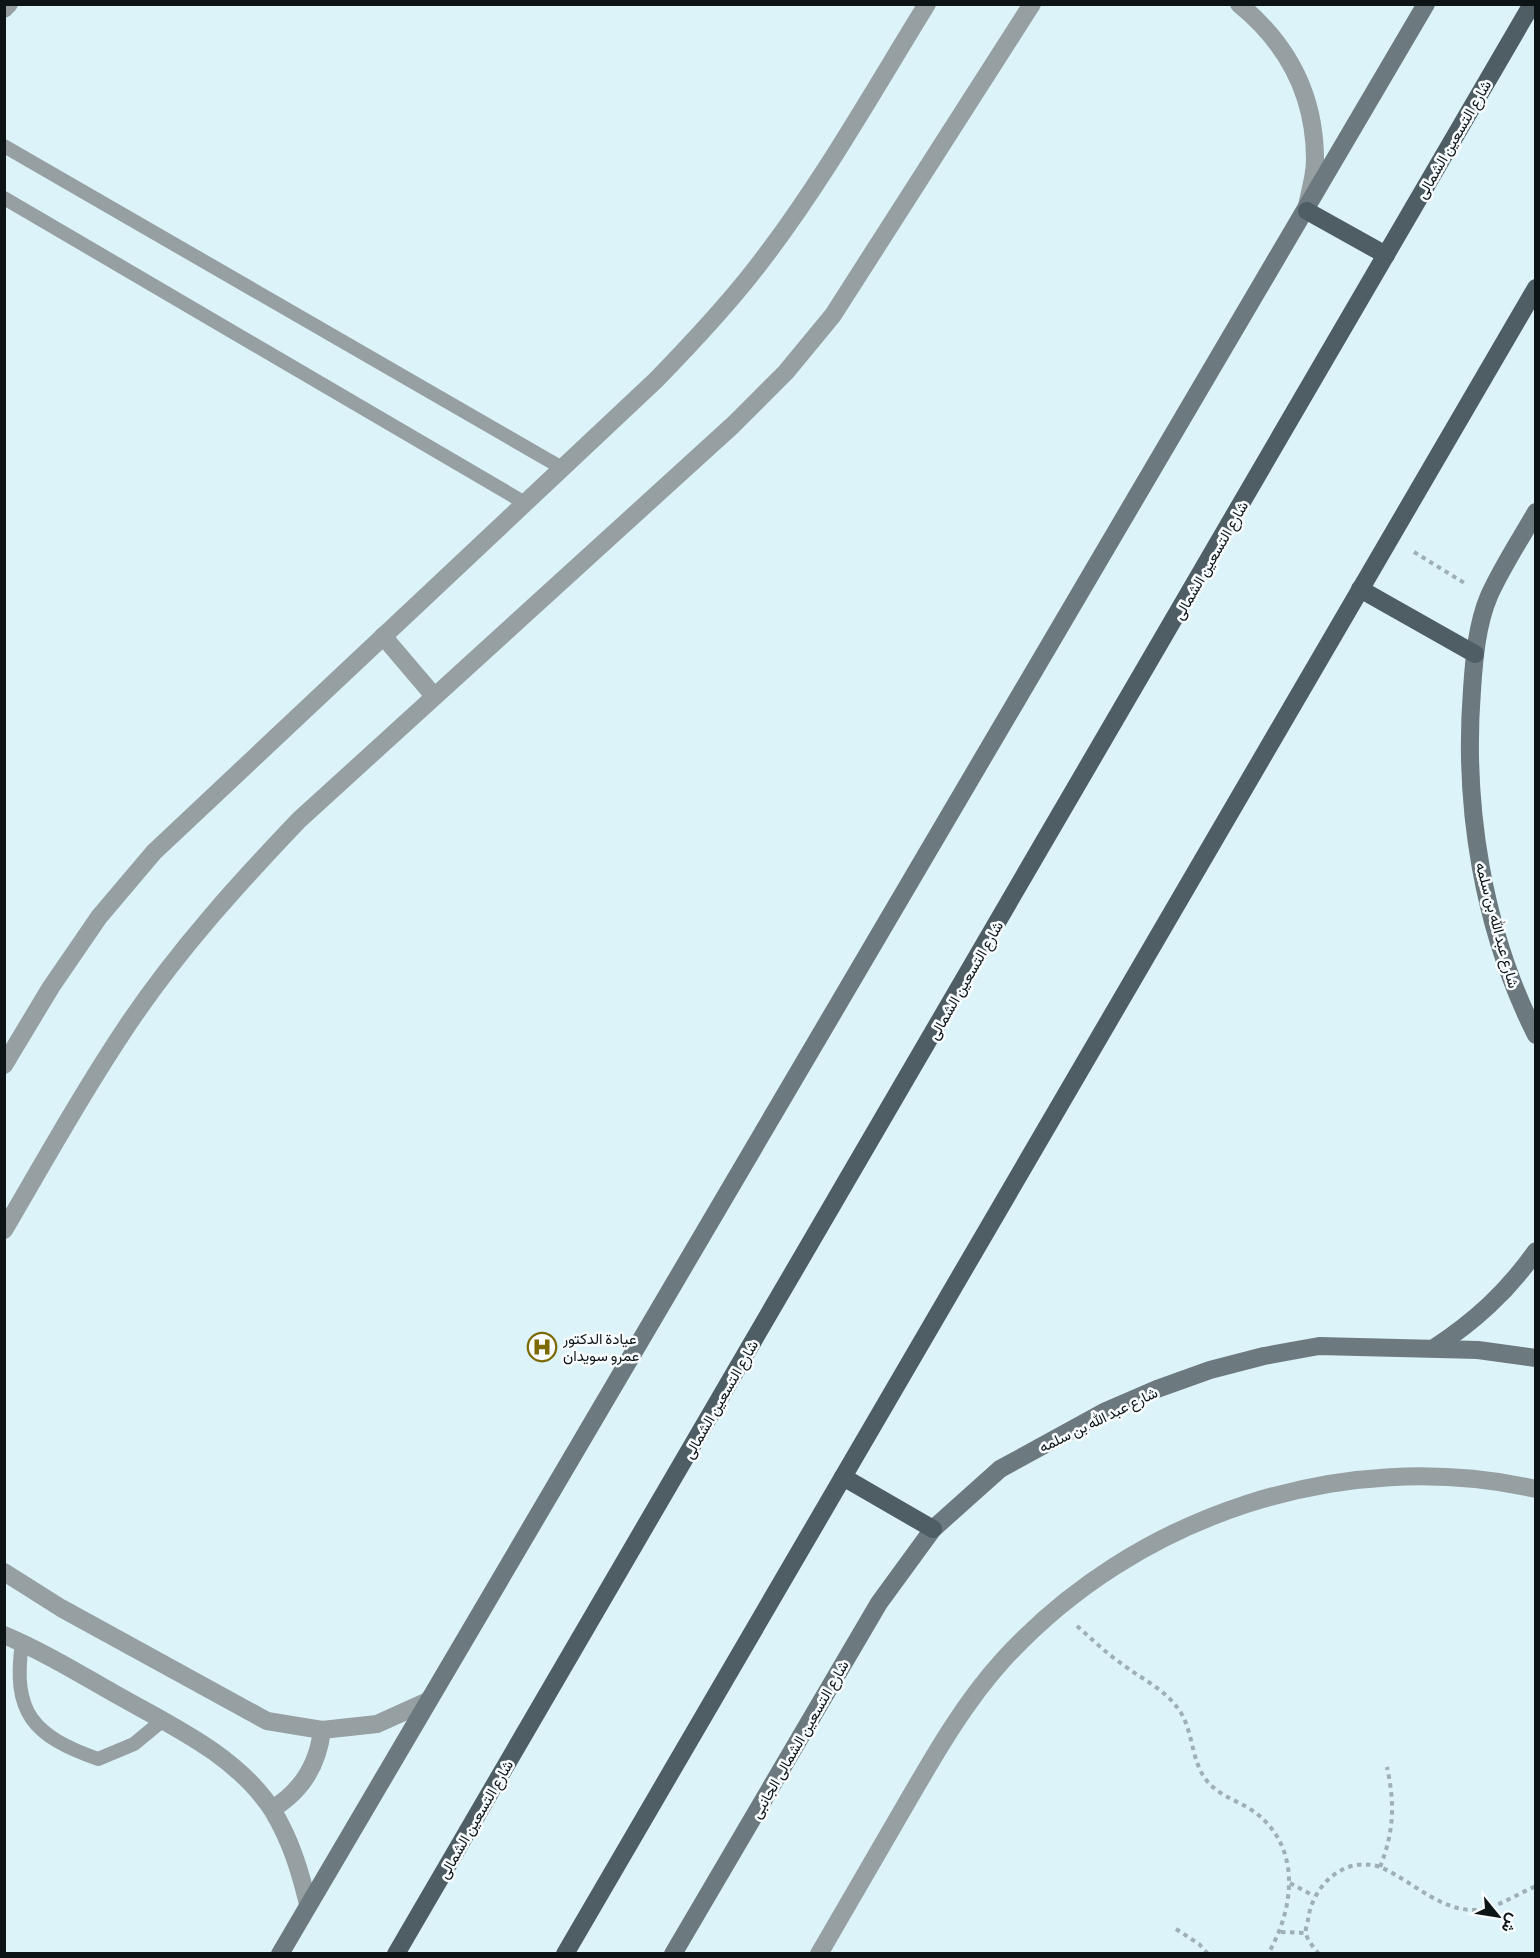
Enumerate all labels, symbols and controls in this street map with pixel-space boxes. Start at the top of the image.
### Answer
street label: شارع التسعين الشمالى [1412,76,1497,203]
street label: شارع التسعين الشمالى [1169,497,1254,624]
street label: شارع عبد الله بن سلمه [1470,860,1524,991]
street label: شارع التسعين الشمالى [924,917,1009,1044]
place label: عيادة الدكتور عمرو سويدان [562,1329,639,1365]
hospital icon: عيادة الدكتور عمرو سويدان [526,1331,558,1363]
street label: شارع التسعين الشمالى [679,1336,764,1463]
street label: شارع عبد الله بن سلمه [1036,1382,1162,1458]
street label: شارع التسعين الشمالى الجانبى [746,1657,854,1823]
street label: شارع التسعين الشمالى [434,1756,519,1883]
north arrow [1468,1886,1528,1946]
text: ش [1498,1910,1524,1937]

